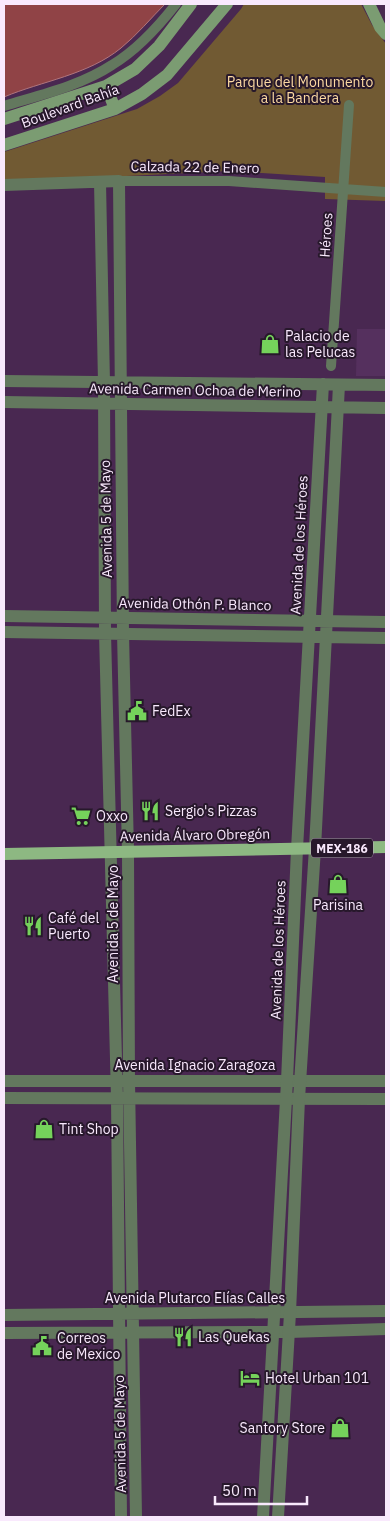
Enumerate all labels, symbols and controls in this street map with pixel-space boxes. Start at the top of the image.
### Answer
park label: Parque del Monumento a la Bandera [227,73,373,107]
street label: Boulevard Bahía [19,80,122,132]
street label: Calzada 22 de Enero [130,157,260,177]
street label: Héroes [315,212,337,258]
place label: Palacio de las Pelucas [285,327,356,361]
shop icon: Palacio de las Pelucas [259,333,281,355]
street label: Avenida Carmen Ochoa de Merino [89,379,301,401]
street label: Avenida 5 de Mayo [96,460,116,578]
street label: Avenida de los Héroes [286,475,312,615]
street label: Avenida Othón P. Blanco [118,594,272,614]
public building icon: FedEx [126,700,148,722]
place label: FedEx [152,702,191,720]
restaurant icon: Sergio's Pizzas [139,800,161,822]
place label: Sergio's Pizzas [165,802,257,820]
supermarket icon: Oxxo [70,805,92,827]
place label: Oxxo [96,807,128,825]
street label: Avenida Álvaro Obregón [120,824,270,845]
road number: MEX-186 [311,838,373,858]
street label: Avenida 5 de Mayo [104,865,122,983]
shop icon: Parisina [327,873,349,895]
street label: Avenida de los Héroes [267,880,289,1020]
place label: Parisina [313,896,364,914]
place label: Café del Puerto [48,909,99,943]
restaurant icon: Café del Puerto [22,915,44,937]
street label: Avenida Ignacio Zaragoza [115,1056,276,1074]
shop icon: Tint Shop [33,1118,55,1140]
place label: Tint Shop [59,1120,119,1138]
street label: Avenida Plutarco Elías Calles [105,1289,285,1307]
restaurant icon: Las Quekas [172,1326,194,1348]
place label: Las Quekas [198,1328,270,1346]
place label: Correos de Mexico [57,1329,121,1363]
public building icon: Correos de Mexico [31,1335,53,1357]
hotel icon: Hotel Urban 101 [239,1367,261,1389]
place label: Hotel Urban 101 [265,1369,369,1387]
street label: Avenida 5 de Mayo [110,1375,130,1493]
shop icon: Santory Store [329,1417,351,1439]
place label: Santory Store [240,1419,325,1437]
scale bar [215,1474,308,1506]
text: 50 m [222,1481,257,1500]

